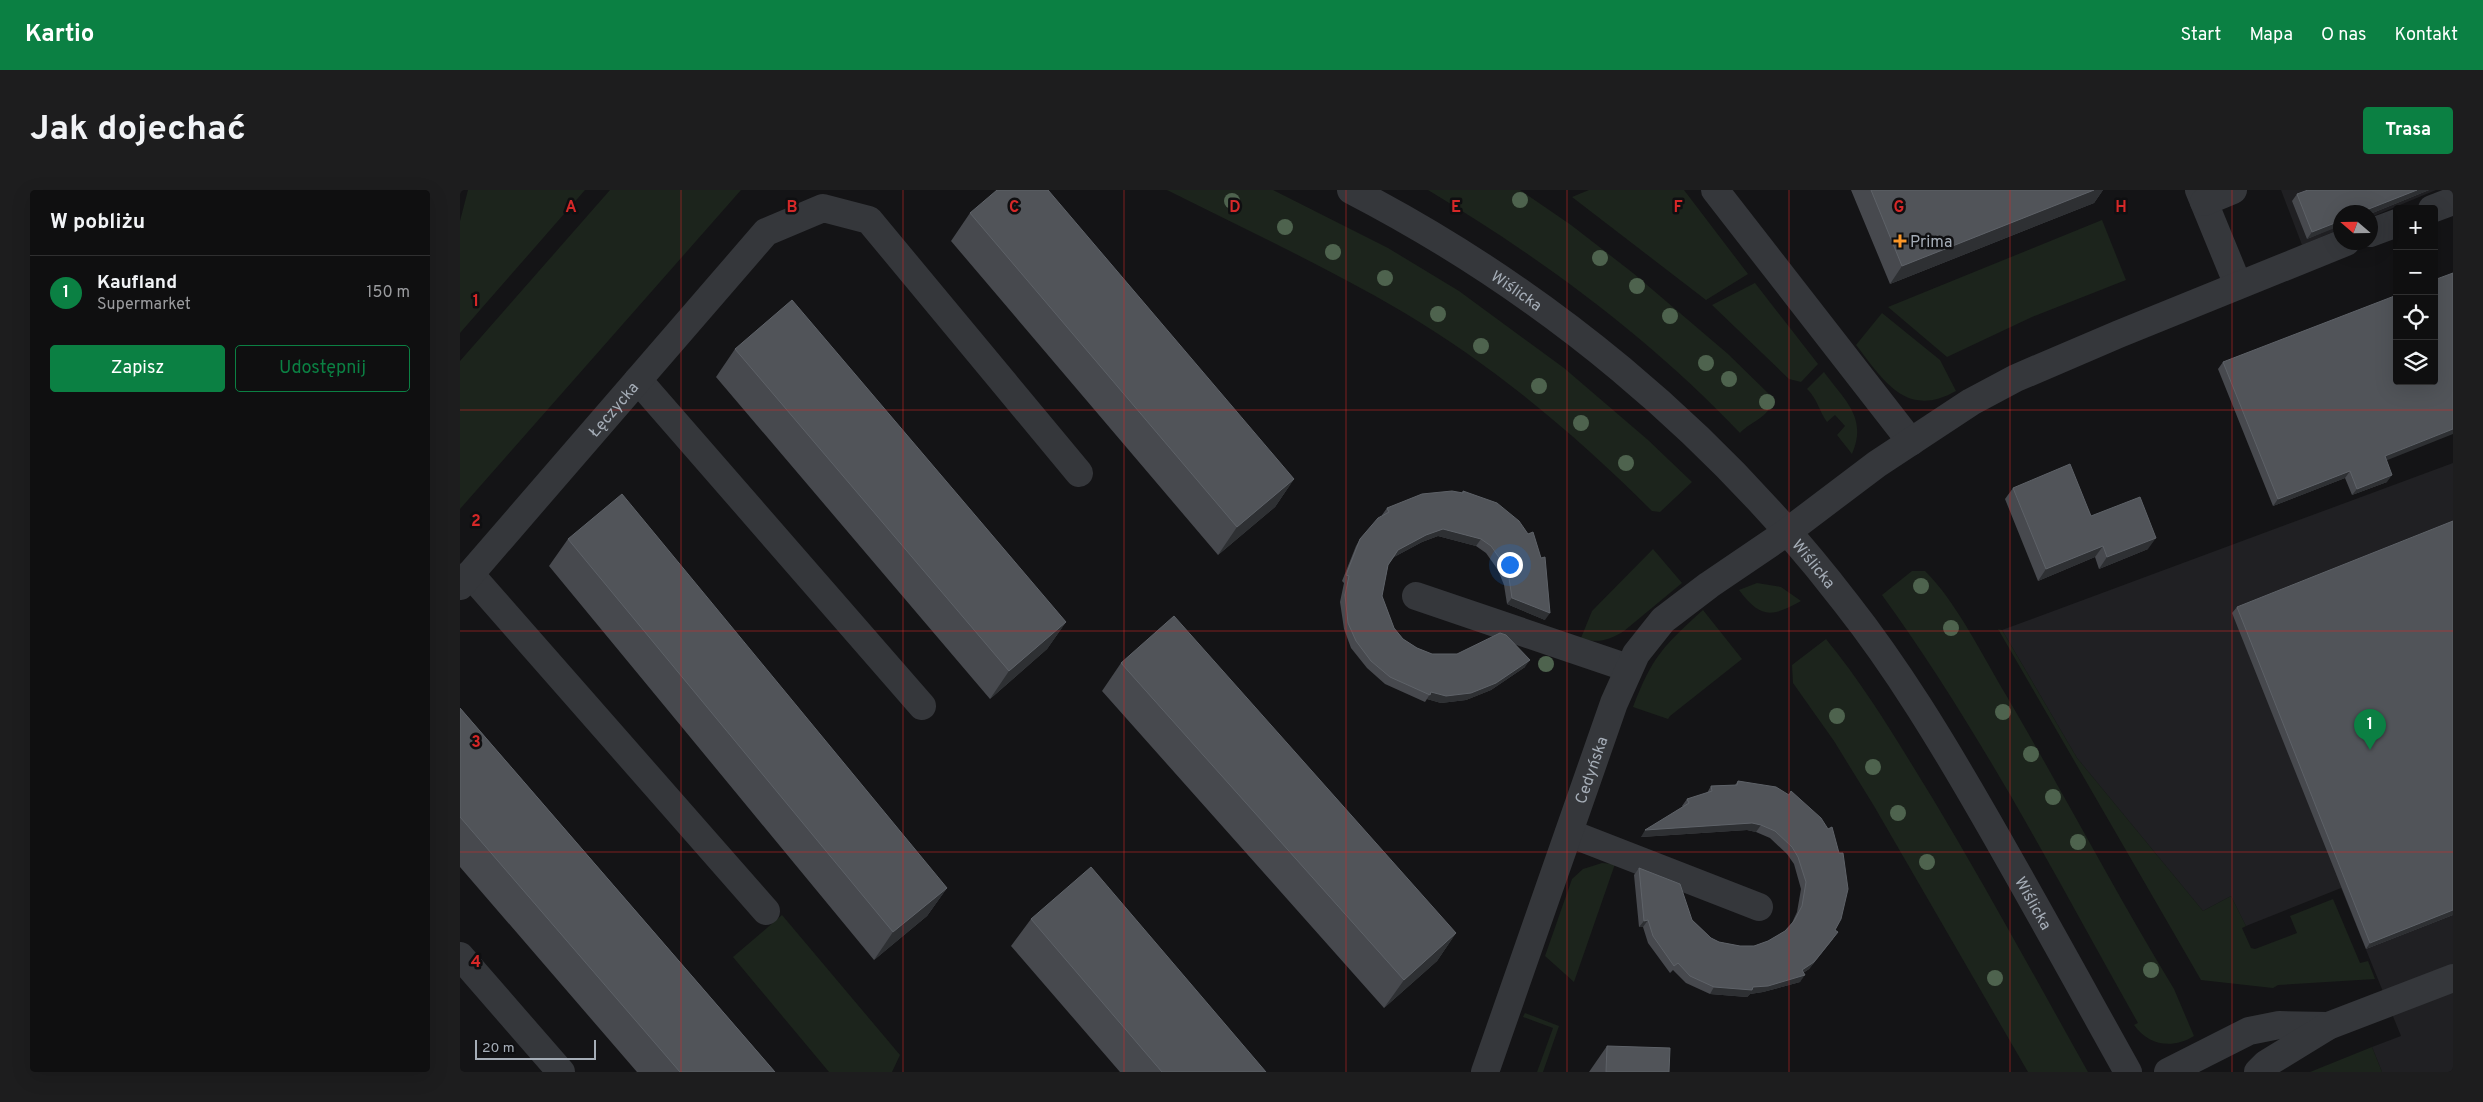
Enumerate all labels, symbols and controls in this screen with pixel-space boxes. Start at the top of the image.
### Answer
text: Kartio [25,20,94,50]
text: Start [2180,24,2221,47]
text: Mapa [2249,24,2293,47]
text: O nas [2321,24,2366,47]
text: Kontakt [2394,24,2458,47]
button: Trasa [2363,107,2453,154]
text: Jak dojechać [30,108,246,152]
text: A [565,198,577,218]
text: B [786,198,798,218]
text: C [1009,198,1019,218]
text: D [1229,198,1241,218]
text: E [1451,198,1461,218]
text: F [1673,198,1683,218]
text: G [1894,198,1904,218]
text: H [2115,198,2127,218]
north arrow [2333,205,2378,250]
map controls [2393,205,2438,385]
button: + [2393,205,2438,250]
text: W pobliżu [50,209,145,236]
place label: Prima [1910,233,1952,253]
marker: Prima [1894,235,1906,247]
button: − [2393,250,2438,295]
street label: Wiślicka [1486,267,1545,317]
text: Kaufland [97,271,177,295]
text: 1 [63,283,69,303]
text: 150 m [367,283,410,303]
text: 1 [473,292,479,312]
text: Supermarket [97,295,191,315]
button: locate [2393,295,2438,340]
button: layers [2393,340,2438,385]
button: Zapisz [50,345,225,392]
button: Udostępnij [235,345,410,392]
street label: Łęczycka [585,379,644,442]
text: 2 [471,512,481,532]
street label: Wiślicka [1787,536,1839,593]
your location [1497,552,1523,578]
pin: 1 [2354,709,2386,750]
text: 3 [471,733,481,753]
street label: Cedyńska [1572,734,1613,807]
street label: Wiślicka [2009,874,2055,934]
text: 4 [471,953,481,973]
scale bar [475,1037,596,1060]
text: 20 m [482,1040,515,1057]

